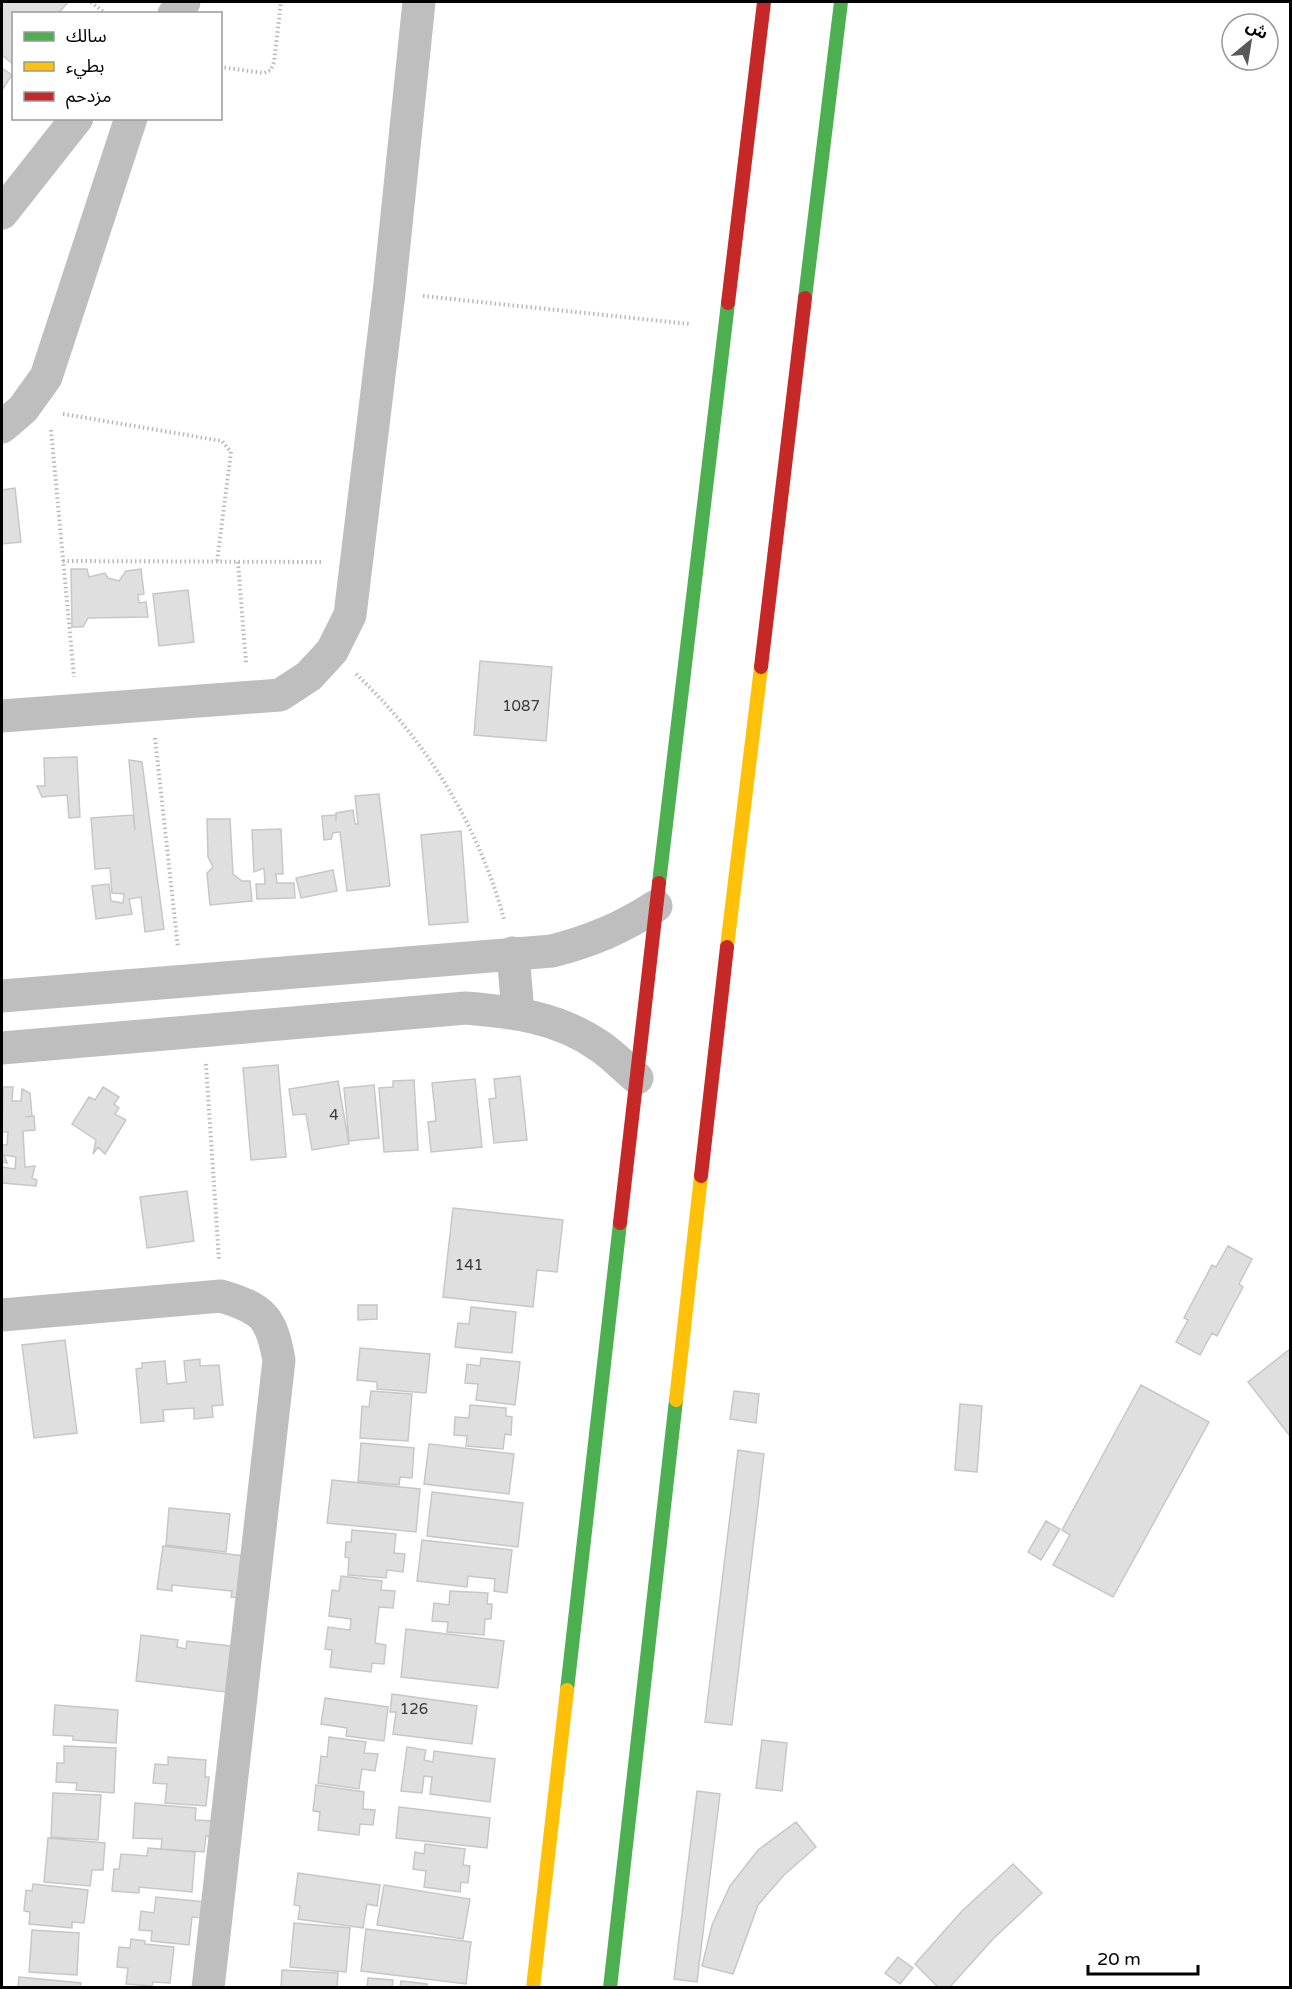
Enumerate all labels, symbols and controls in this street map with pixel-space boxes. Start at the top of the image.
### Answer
legend [12,12,222,120]
north arrow [1220,12,1280,72]
text: ش [1243,16,1272,44]
text: سالك [66,25,107,47]
text: بطيء [66,55,104,79]
text: مزدحم [66,85,111,109]
house number: 1087 [502,697,540,715]
house number: 4 [329,1106,339,1124]
house number: 141 [455,1256,483,1274]
house number: 126 [400,1700,428,1718]
scale bar [1088,1938,1198,1976]
text: 20 m [1097,1948,1141,1970]

